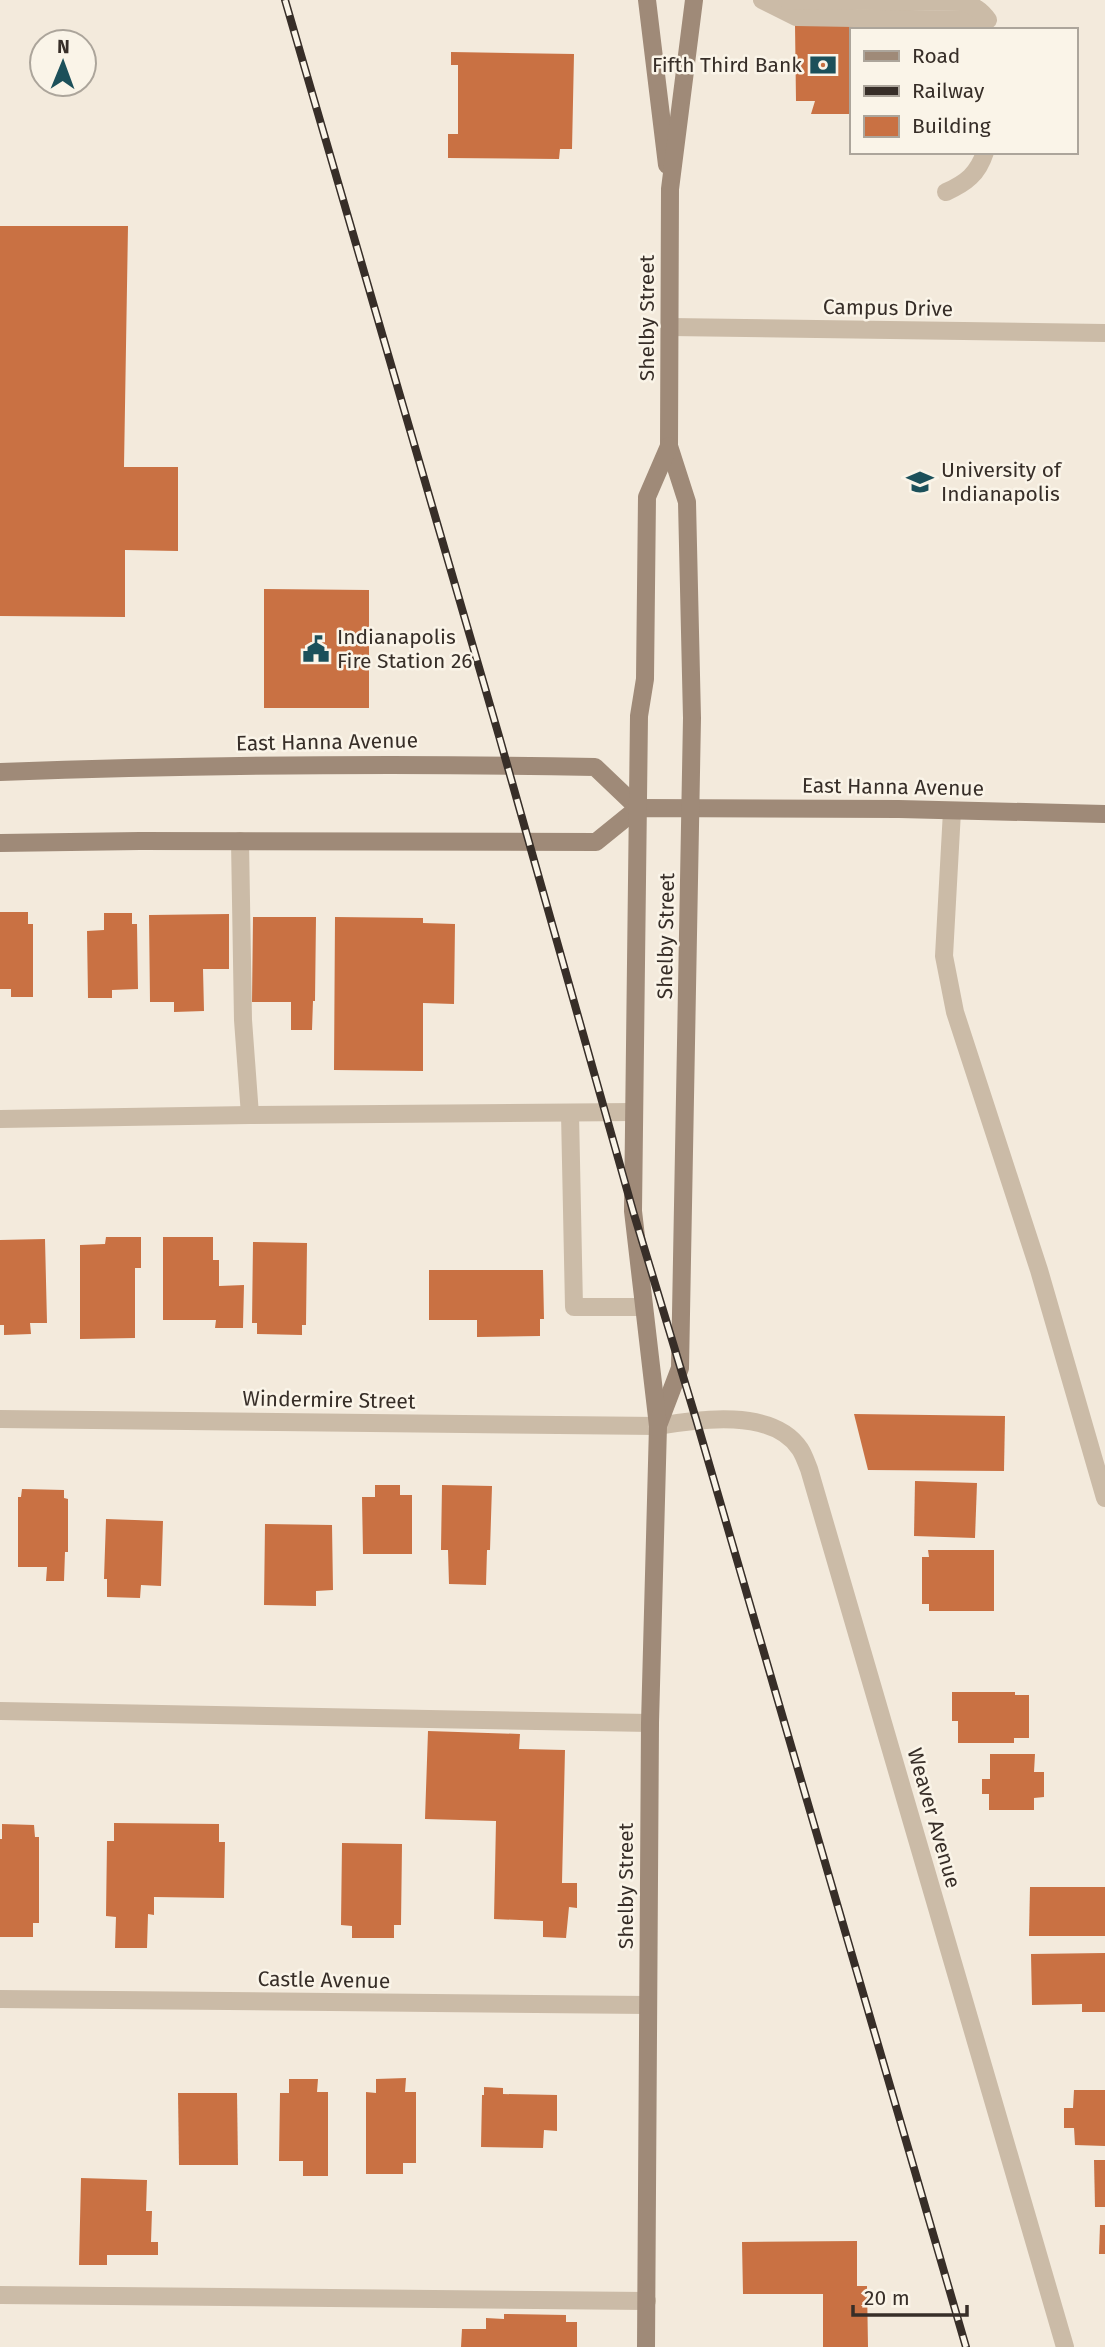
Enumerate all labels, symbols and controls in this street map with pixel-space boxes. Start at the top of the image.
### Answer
north arrow [28,28,98,98]
legend [850,28,1077,154]
text: N [57,35,70,58]
text: Road [912,43,960,69]
bank icon: Fifth Third Bank [808,50,838,80]
place label: Fifth Third Bank [652,52,802,78]
text: Railway [912,78,985,104]
text: Building [912,113,991,139]
street label: Shelby Street [634,254,660,381]
street label: Campus Drive [823,294,953,322]
place label: University of Indianapolis [941,457,1063,507]
school or university icon: University of Indianapolis [905,467,935,497]
place label: Indianapolis Fire Station 26 [337,624,473,674]
public building icon: Indianapolis Fire Station 26 [301,634,331,664]
street label: East Hanna Avenue [236,727,418,757]
street label: East Hanna Avenue [802,772,984,802]
street label: Shelby Street [652,872,680,1000]
street label: Windermire Street [242,1385,416,1415]
street label: Weaver Avenue [902,1745,966,1891]
street label: Shelby Street [613,1822,639,1949]
street label: Castle Avenue [257,1966,391,1994]
scale bar [853,2274,967,2318]
text: 20 m [864,2285,910,2311]

